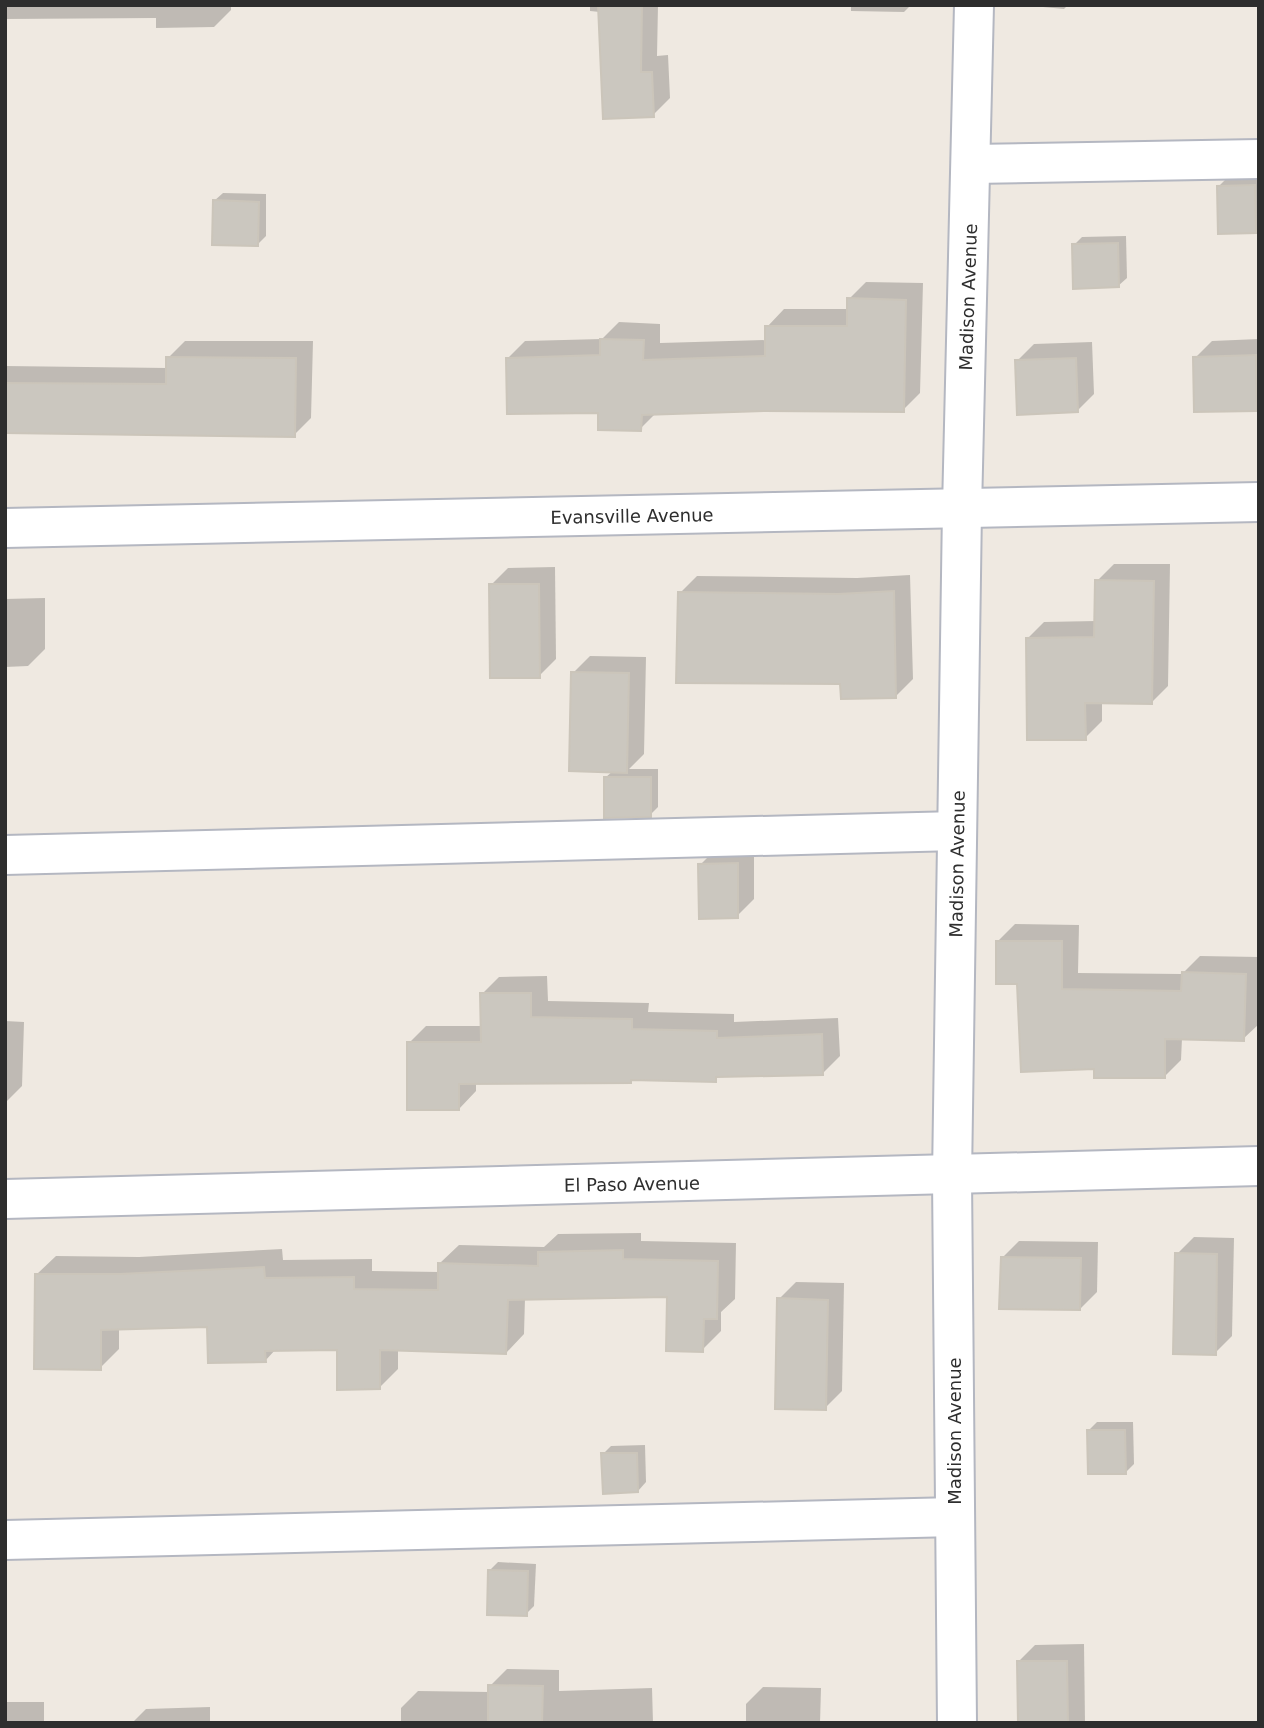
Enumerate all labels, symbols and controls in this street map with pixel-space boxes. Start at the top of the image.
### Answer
street label: Madison Avenue [955,223,981,371]
street label: Evansville Avenue [550,504,714,528]
street label: Madison Avenue [945,790,969,938]
street label: El Paso Avenue [564,1172,700,1196]
street label: Madison Avenue [944,1357,965,1505]

